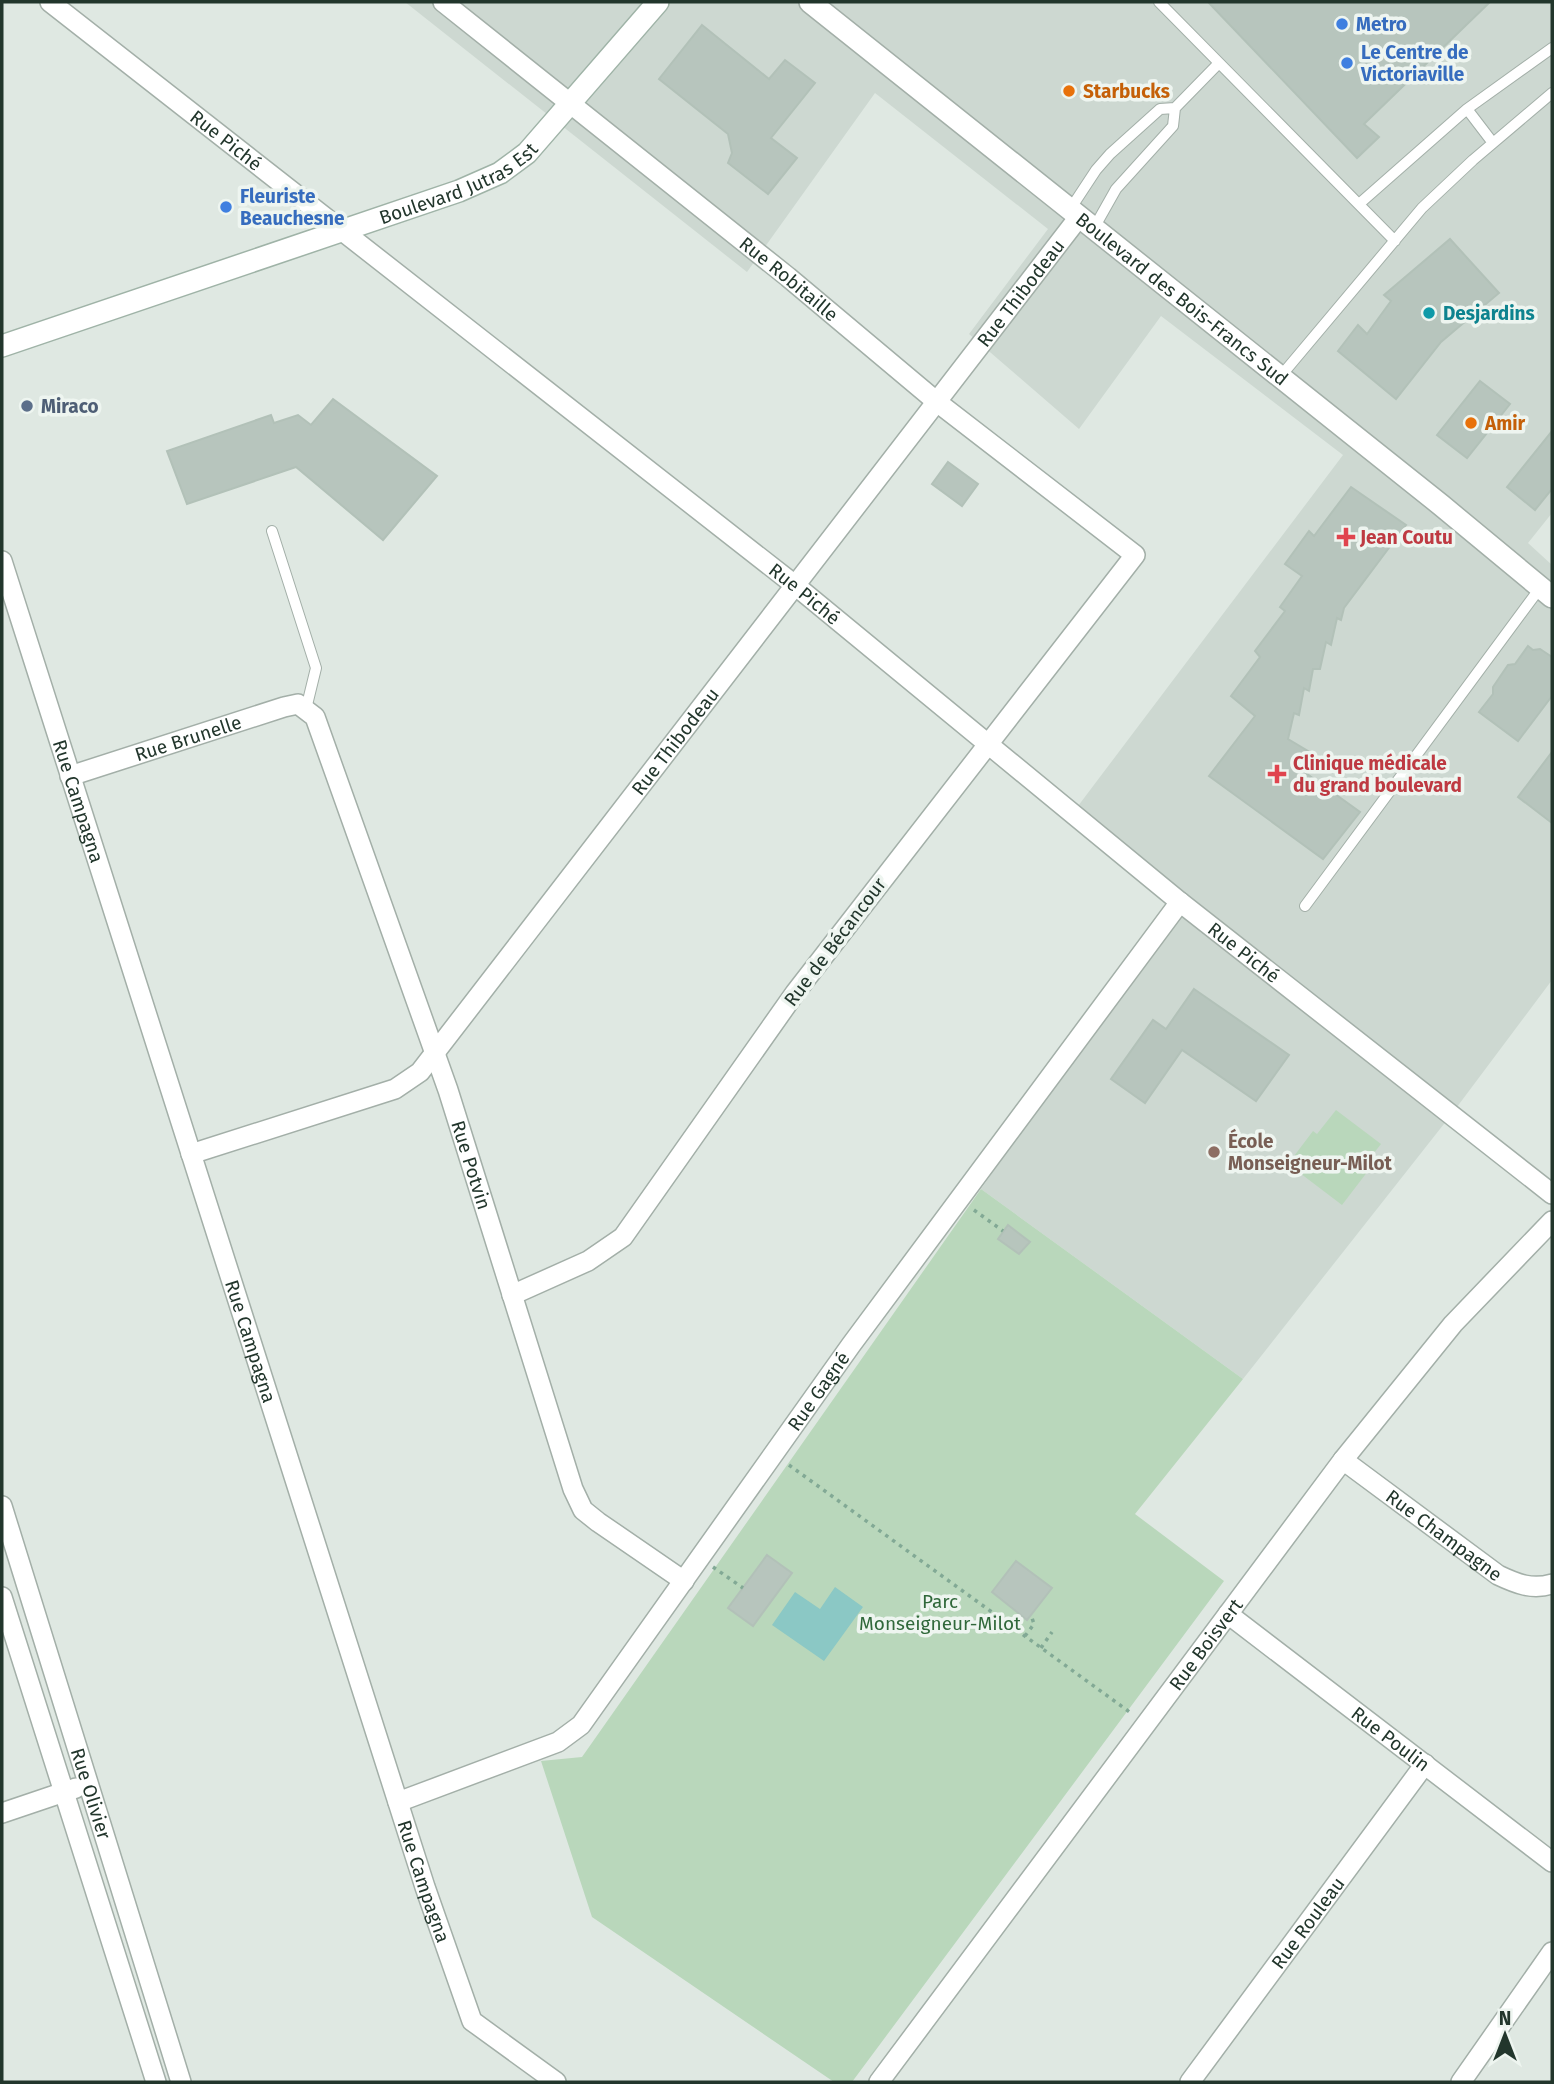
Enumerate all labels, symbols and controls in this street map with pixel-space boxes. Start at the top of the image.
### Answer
place label: Metro [1356,13,1407,36]
marker: Metro [1334,16,1350,32]
place label: Le Centre de Victoriaville [1360,41,1469,86]
marker: Le Centre de Victoriaville [1339,55,1355,71]
place label: Starbucks [1083,80,1170,103]
marker: Starbucks [1061,83,1077,99]
street label: Rue Piché [186,105,267,175]
street label: Boulevard Jutras Est [376,138,542,229]
place label: Fleuriste Beauchesne [240,185,344,230]
marker: Fleuriste Beauchesne [218,199,234,215]
street label: Boulevard des Bois-Francs Sud [1072,207,1293,390]
street label: Rue Robitaille [735,231,843,326]
street label: Rue Thibodeau [972,235,1069,351]
place label: Desjardins [1443,302,1535,325]
marker: Desjardins [1421,305,1437,321]
place label: Miraco [41,395,98,418]
marker: Miraco [19,398,35,414]
place label: Amir [1484,412,1526,435]
marker: Amir [1463,415,1479,431]
place label: Jean Coutu [1359,526,1453,549]
marker: Jean Coutu [1338,529,1354,545]
street label: Rue Piché [765,558,845,629]
street label: Rue Thibodeau [626,683,724,800]
street label: Rue Brunelle [132,710,244,766]
street label: Rue Campagna [48,737,109,865]
place label: Clinique médicale du grand boulevard [1293,752,1462,797]
marker: Clinique médicale du grand boulevard [1267,764,1287,784]
street label: Rue de Bécancour [779,873,891,1011]
street label: Rue Piché [1203,917,1284,987]
street label: Rue Potvin [447,1117,496,1212]
place label: École Monseigneur-Milot [1228,1128,1393,1175]
marker: École Monseigneur-Milot [1206,1144,1222,1160]
street label: Rue Campagna [221,1277,281,1406]
street label: Rue Gagné [782,1347,854,1435]
street label: Rue Champagne [1382,1484,1507,1586]
park label: Parc Monseigneur-Milot [859,1590,1021,1635]
street label: Rue Boisvert [1164,1594,1247,1695]
street label: Rue Poulin [1347,1701,1435,1776]
street label: Rue Olivier [66,1745,117,1843]
street label: Rue Campagna [393,1817,455,1946]
street label: Rue Rouleau [1266,1872,1349,1973]
north arrow [1470,2000,1540,2070]
text: N [1499,2007,1511,2030]

